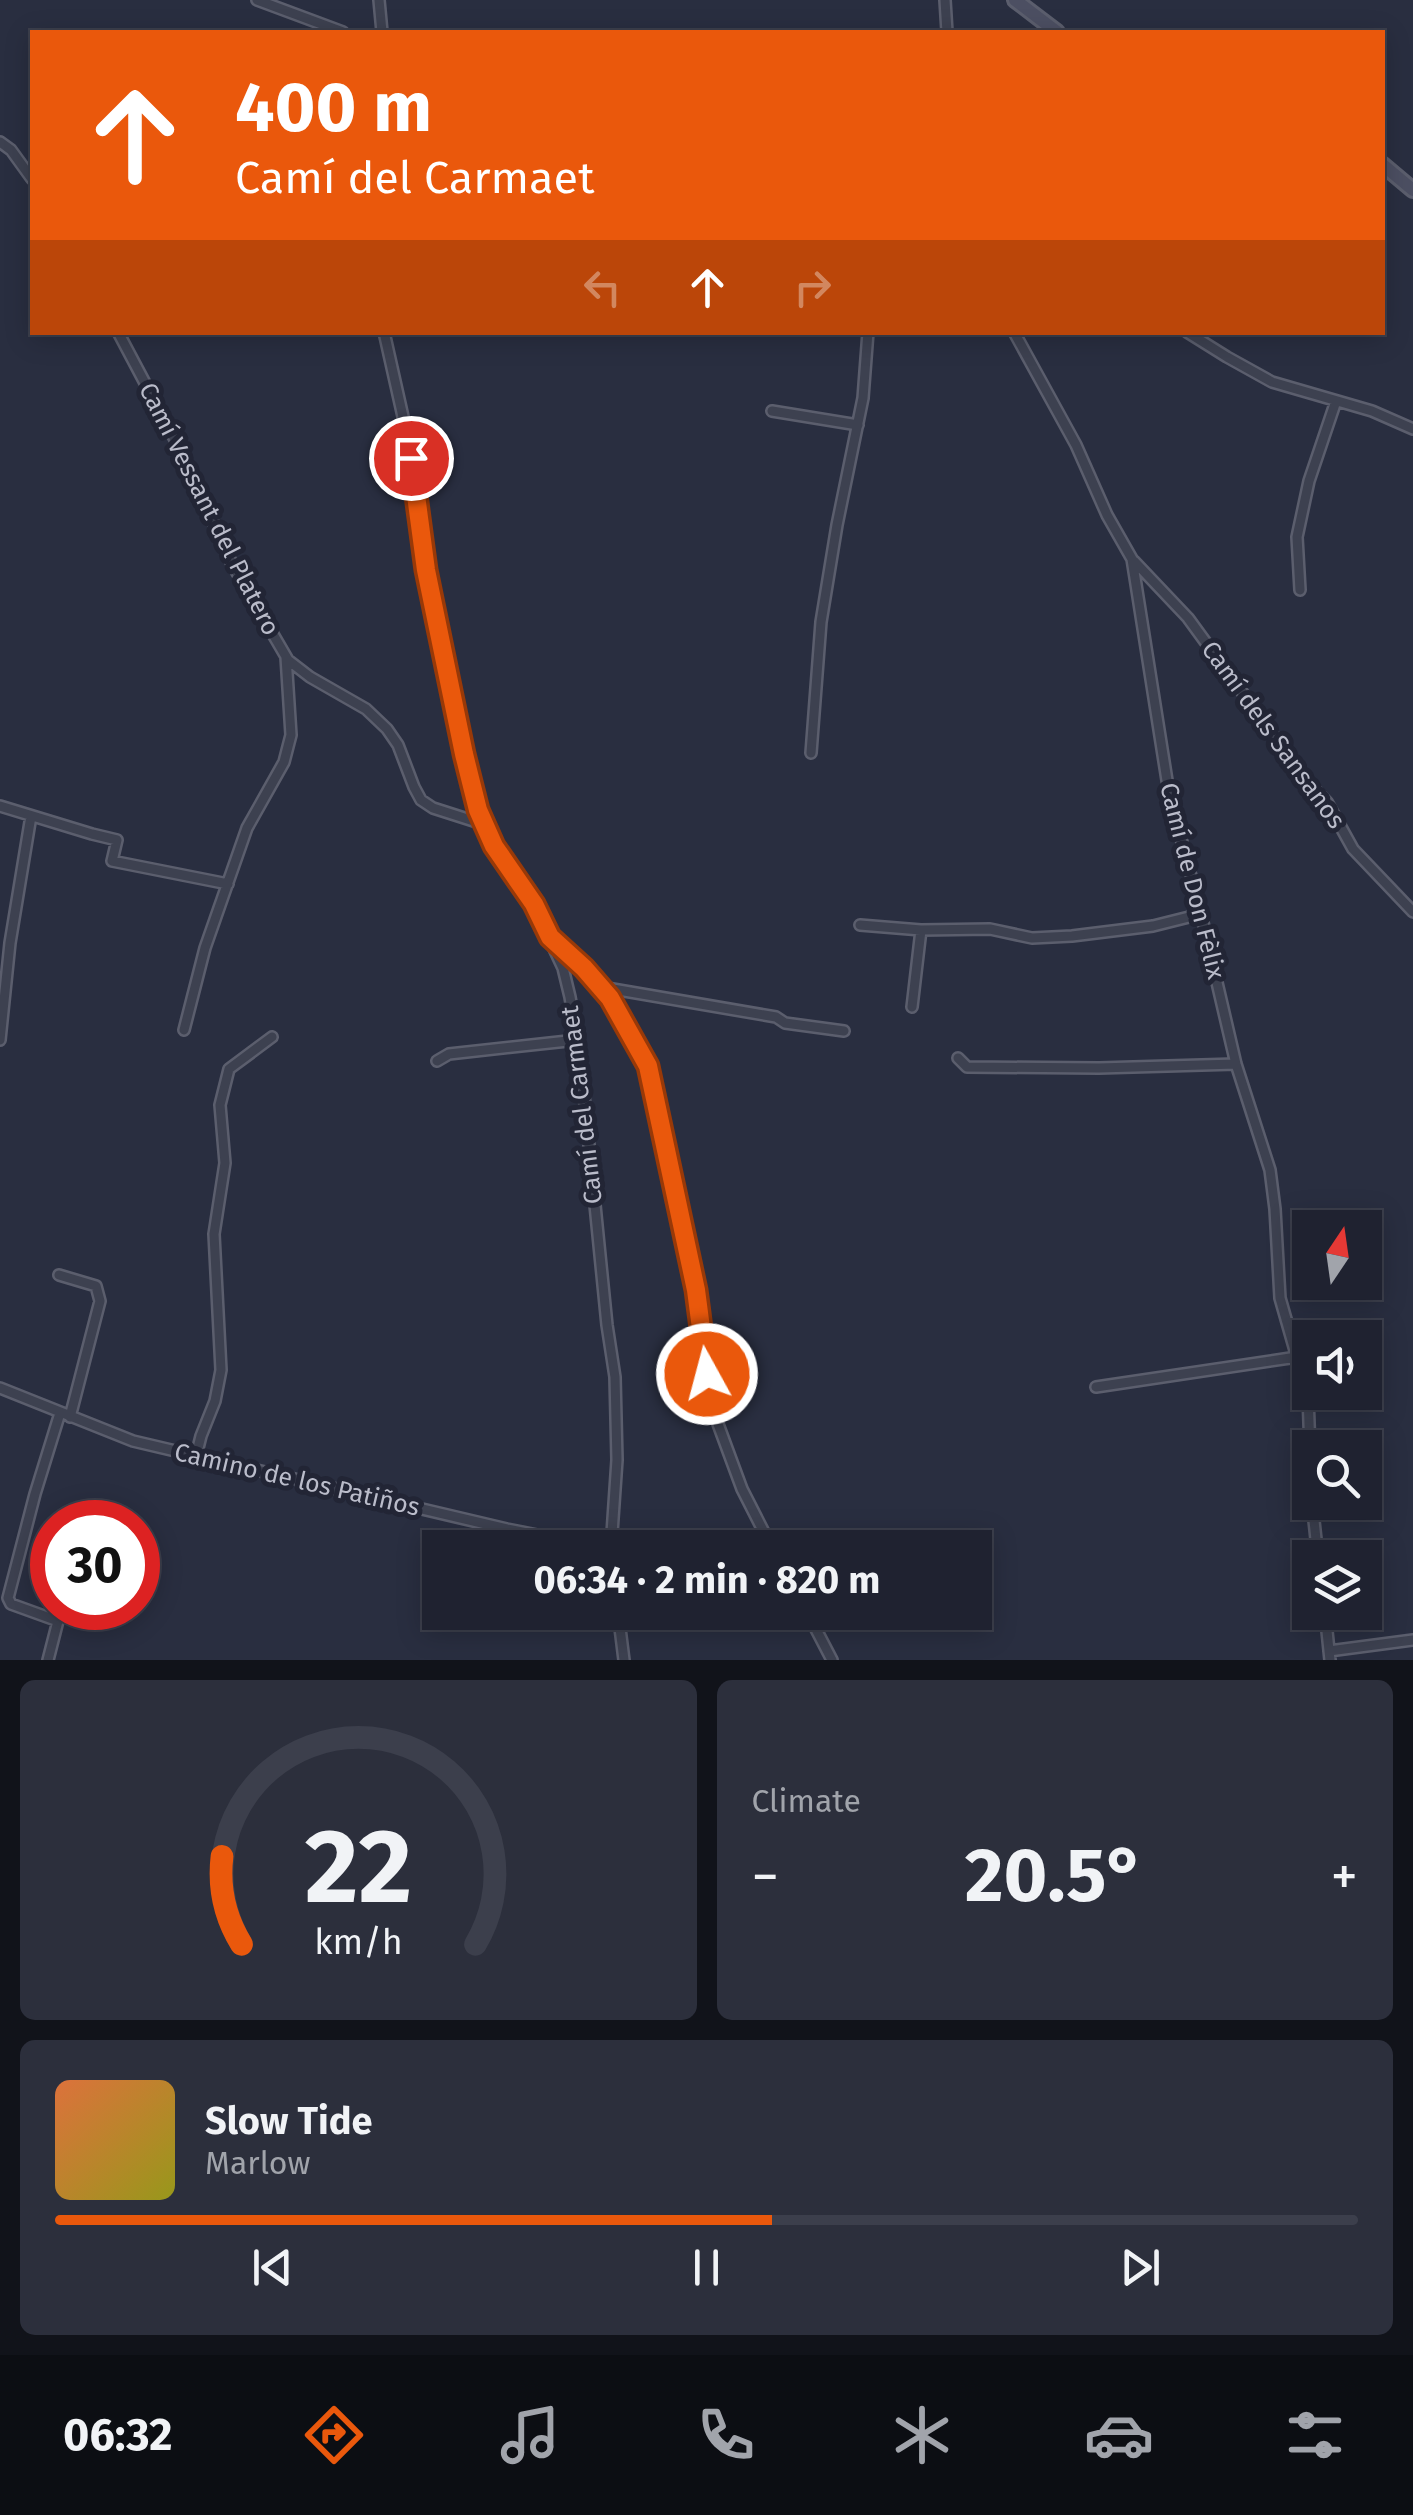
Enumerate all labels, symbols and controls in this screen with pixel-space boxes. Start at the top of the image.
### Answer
text: 400 m [235,66,432,150]
icon: ahead [70,70,200,200]
text: Camí del Carmaet [235,151,594,205]
icon: left [575,260,630,315]
icon: ahead [680,260,735,315]
icon: right [785,260,840,315]
street label: Camí Vessant del Platero [132,378,286,640]
pin [369,416,454,501]
icon: arrive [384,431,439,486]
street label: Camí dels Sansanos [1195,635,1351,835]
street label: Camí de Don Fèlix [1153,780,1231,982]
street label: Camí del Carmaet [555,1003,609,1206]
north arrow [1292,1210,1382,1300]
map controls [1292,1210,1382,1630]
button: sound [1292,1320,1382,1410]
position arrow [655,1322,759,1426]
button: search [1292,1430,1382,1520]
street label: Camino de los Patiños [171,1437,423,1523]
speed limit sign: 30 [30,1500,160,1630]
button: layers [1292,1540,1382,1630]
text: 06:34 · 2 min · 820 m [534,1557,880,1603]
text: Climate [752,1782,861,1820]
text: 22 [304,1805,412,1930]
text: 20.5° [965,1831,1145,1921]
text: − [752,1844,779,1910]
text: + [1331,1844,1358,1910]
text: km/h [314,1921,402,1963]
text: Slow Tide [205,2098,373,2144]
text: Marlow [205,2144,311,2182]
icon: previous [245,2240,300,2295]
icon: pause [679,2240,734,2295]
icon: next [1113,2240,1168,2295]
icon: directions [299,2400,369,2470]
icon: music [495,2400,565,2470]
icon: phone [691,2400,761,2470]
icon: climate [887,2400,957,2470]
icon: car [1084,2400,1154,2470]
icon: filters [1280,2400,1350,2470]
text: 06:32 [63,2408,173,2462]

